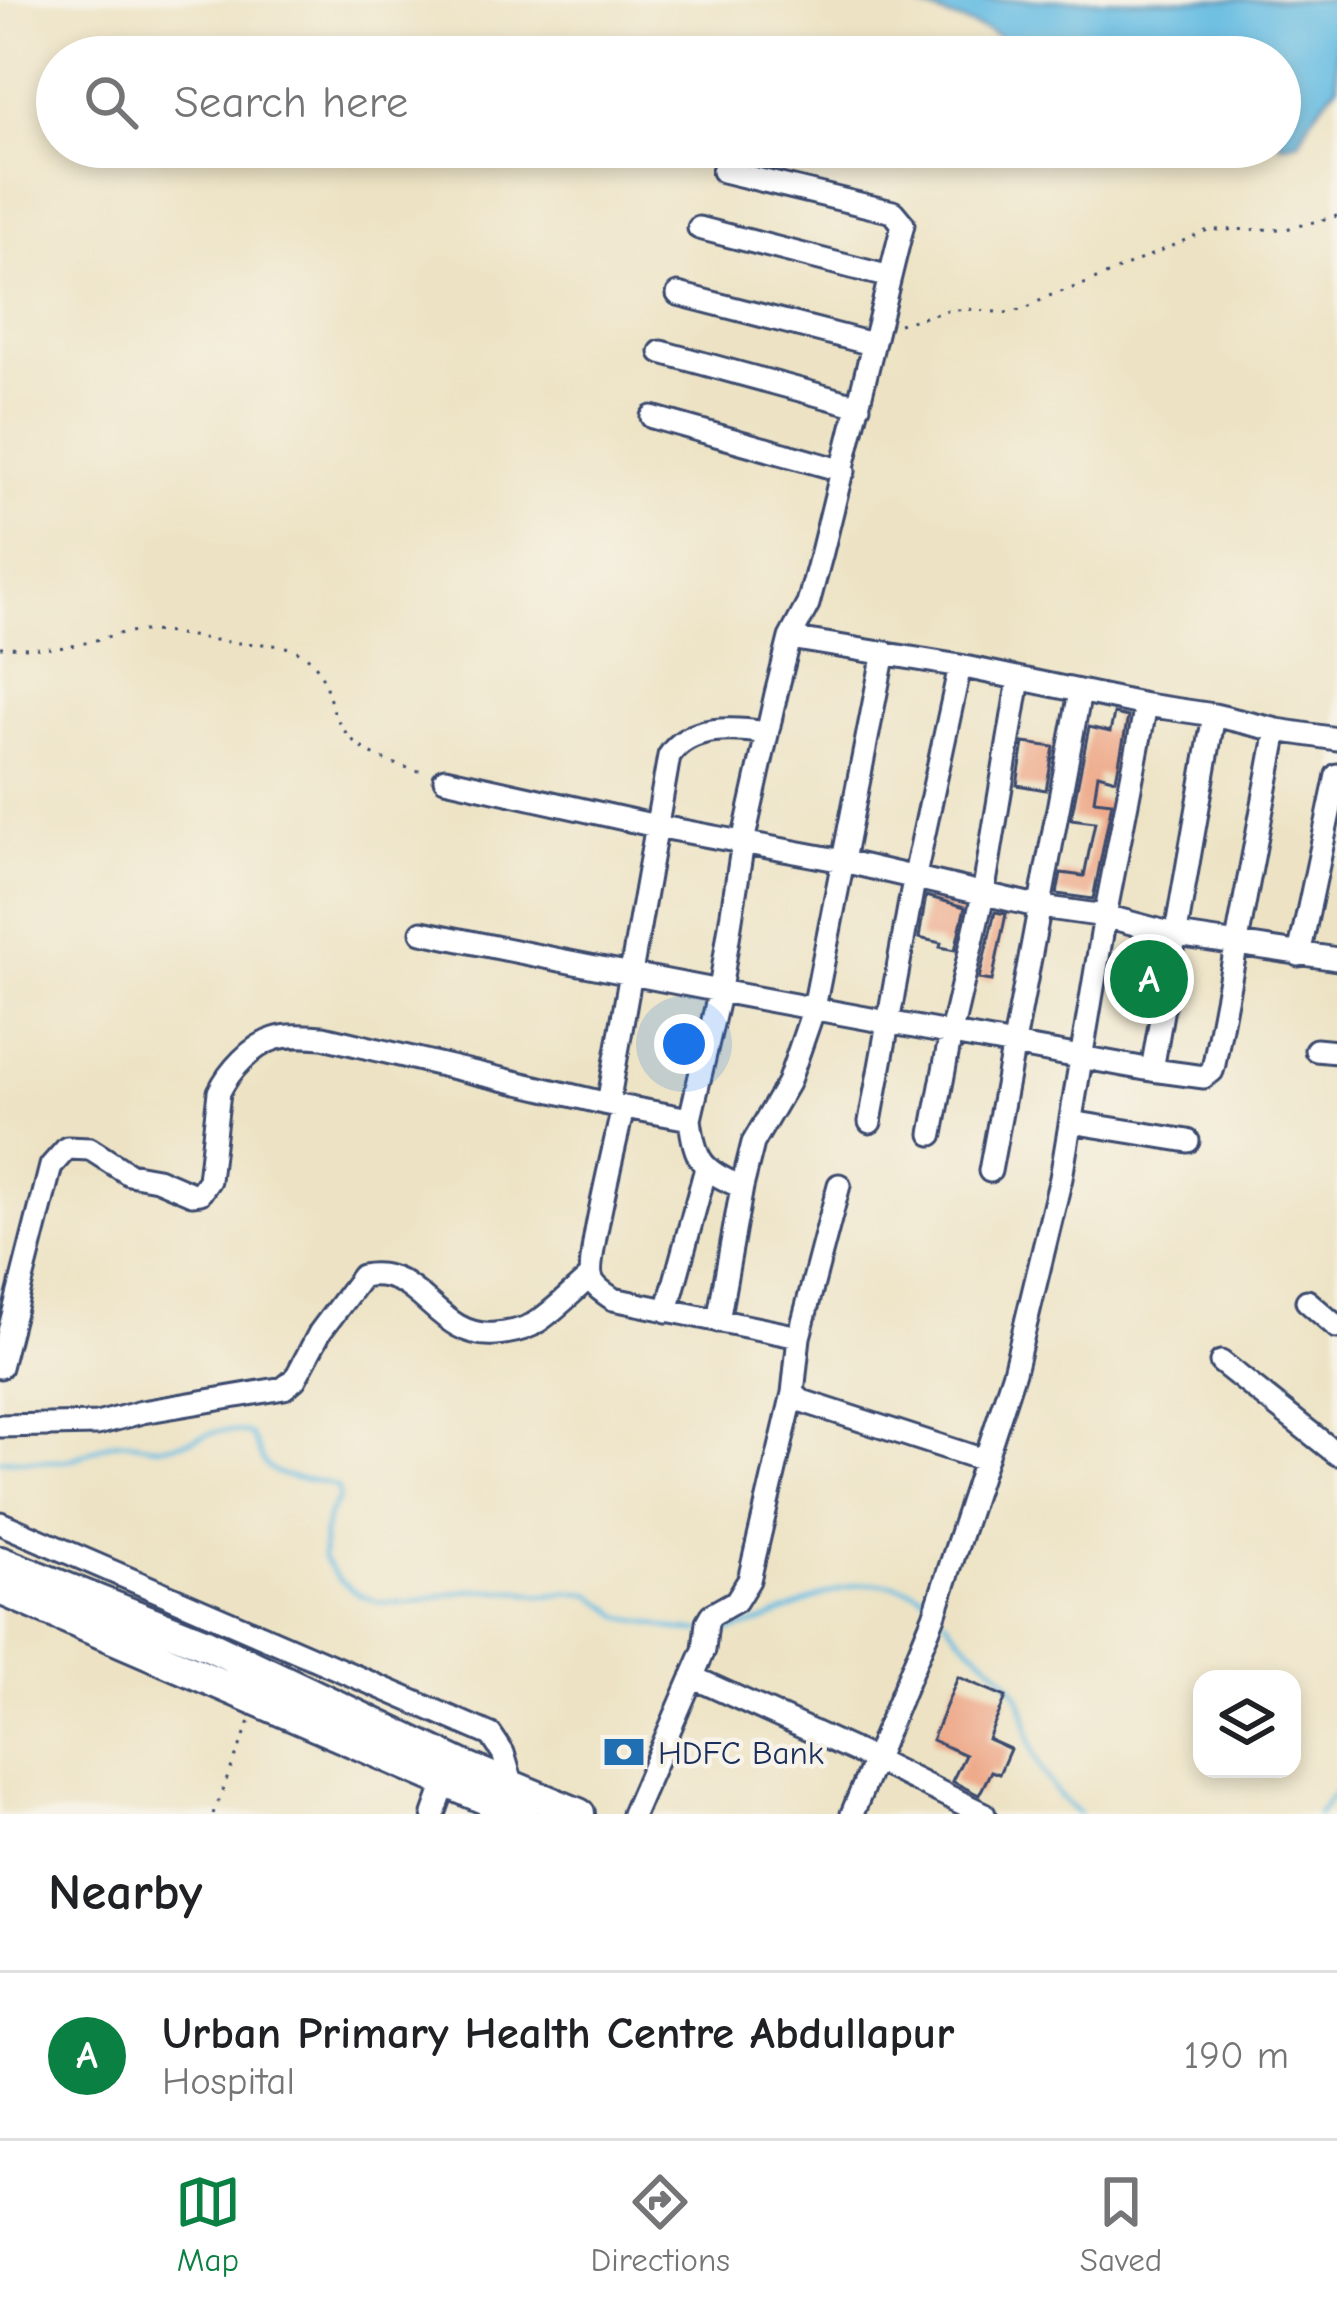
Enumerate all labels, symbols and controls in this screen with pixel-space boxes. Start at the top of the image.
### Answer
search box [36,36,1301,168]
icon: search [78,69,144,135]
text: Search here [174,76,408,128]
pin: A [1110,934,1188,1024]
your location [654,1014,714,1074]
map controls [1193,1670,1301,1778]
button: layers [1193,1670,1301,1778]
bank icon: HDFC Bank [601,1729,647,1775]
place label: HDFC Bank [658,1734,824,1772]
text: Nearby [48,1863,202,1922]
text: Urban Primary Health Centre Abdullapur [162,2007,954,2059]
text: A [76,2033,98,2078]
text: 190 m [1184,2033,1289,2078]
text: Hospital [162,2059,295,2104]
tab: Map [175,2169,241,2279]
tab: Directions [591,2169,730,2279]
tab: Saved [1080,2169,1162,2279]

